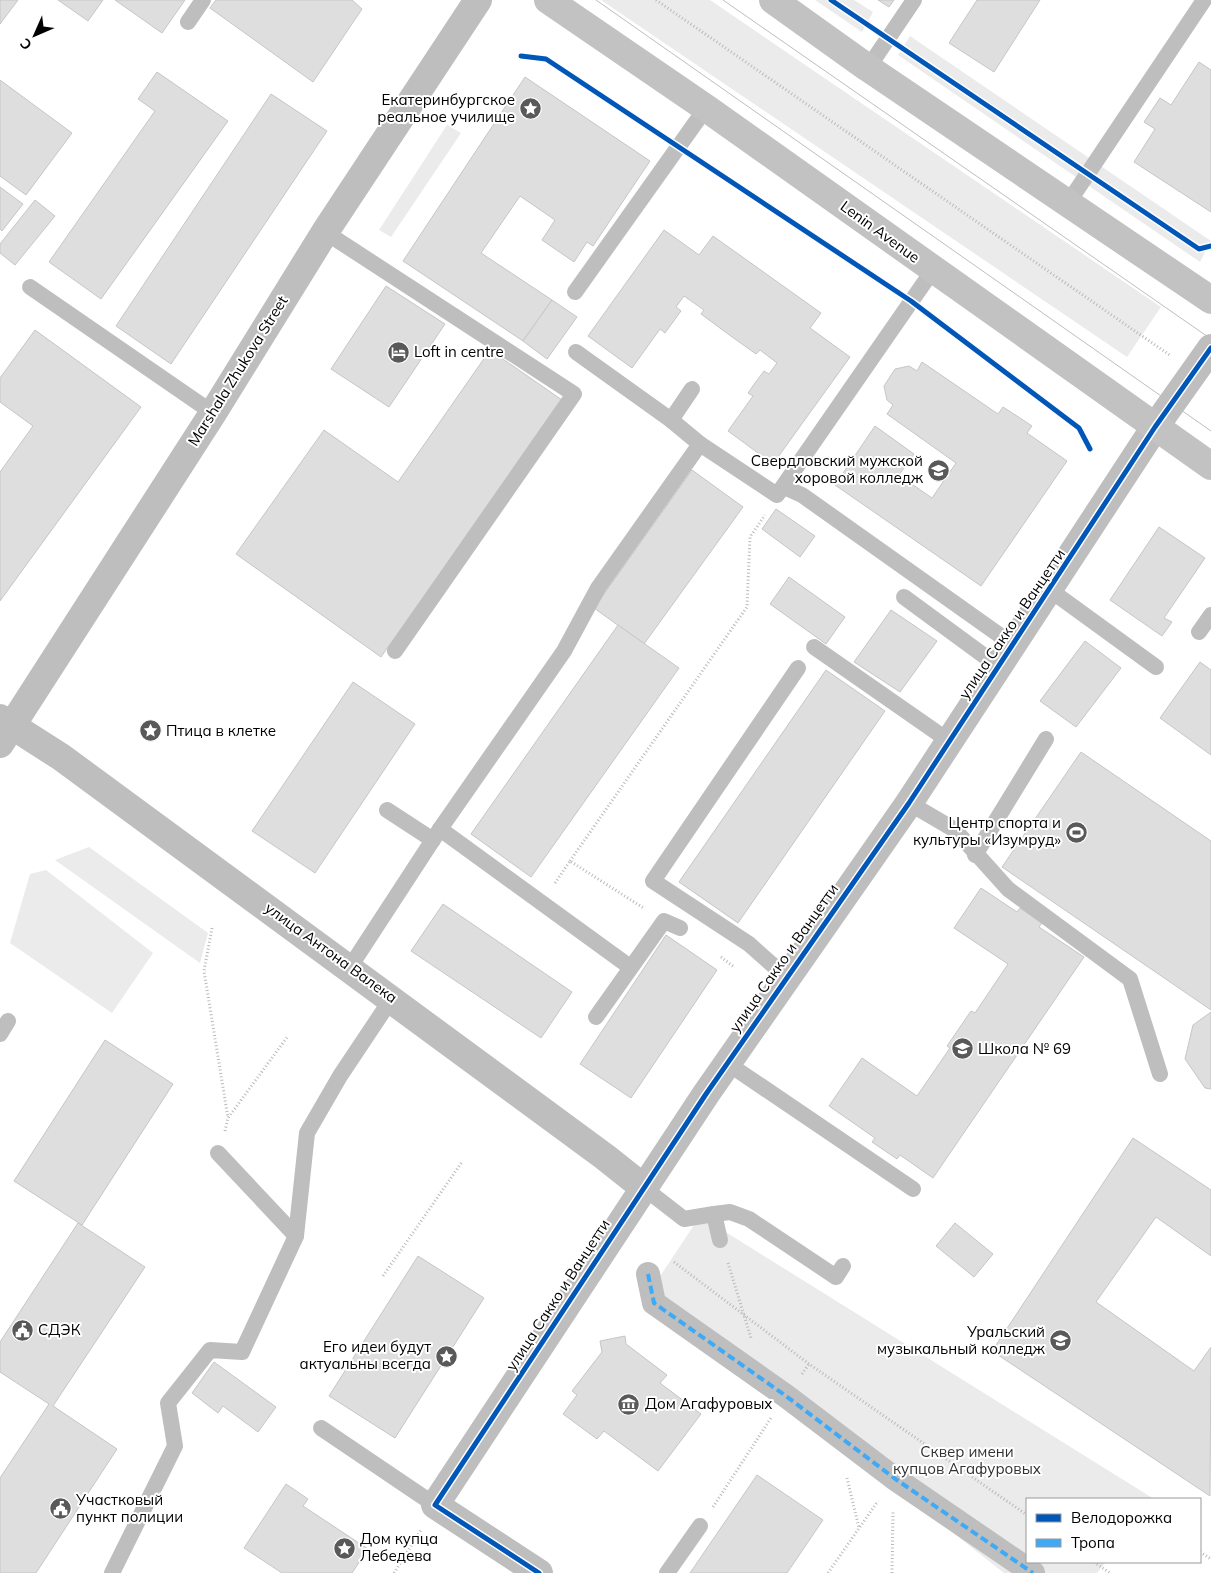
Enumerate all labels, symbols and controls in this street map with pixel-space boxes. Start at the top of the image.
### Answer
north arrow [10,10,60,60]
text: С [16,34,36,54]
place label: Екатеринбургское реальное училище [377,90,515,126]
place icon: Екатеринбургское реальное училище [519,97,543,121]
street label: Lenin Avenue [837,196,924,267]
street label: Marshala Zhukova Street [184,292,292,449]
hotel icon: Loft in centre [386,340,410,364]
place label: Loft in centre [414,342,504,361]
place label: Свердловский мужской хоровой колледж [751,451,924,487]
school or university icon: Свердловский мужской хоровой колледж [927,458,951,482]
street label: улица Сакко и Ванцетти [954,545,1069,702]
place icon: Птица в клетке [138,719,162,743]
place label: Птица в клетке [166,721,276,740]
place label: Центр спорта и культуры «Изумруд» [913,813,1061,849]
sports icon: Центр спорта и культуры «Изумруд» [1065,820,1089,844]
street label: улица Сакко и Ванцетти [725,880,842,1036]
street label: улица Антона Валека [261,898,401,1007]
school or university icon: Школа № 69 [950,1037,974,1061]
place label: Школа № 69 [978,1039,1071,1058]
street label: улица Сакко и Ванцетти [501,1215,614,1374]
public building icon: СДЭК [10,1318,34,1342]
place label: СДЭК [38,1320,81,1339]
place label: Уральский музыкальный колледж [877,1322,1046,1358]
school or university icon: Уральский музыкальный колледж [1049,1329,1073,1353]
place label: Его идеи будут актуальны всегда [300,1337,431,1373]
place icon: Его идеи будут актуальны всегда [435,1344,459,1368]
museum icon: Дом Агафуровых [617,1392,641,1416]
place label: Дом Агафуровых [645,1394,773,1413]
park label: Сквер имени купцов Агафуровых [893,1442,1041,1478]
place label: Участковый пункт полиции [75,1490,183,1526]
public building icon: Участковый пункт полиции [48,1497,72,1521]
legend [1026,1498,1201,1563]
text: Велодорожка [1071,1508,1172,1527]
place label: Дом купца Лебедева [360,1529,438,1565]
text: Тропа [1071,1533,1115,1552]
place icon: Дом купца Лебедева [332,1536,356,1560]

